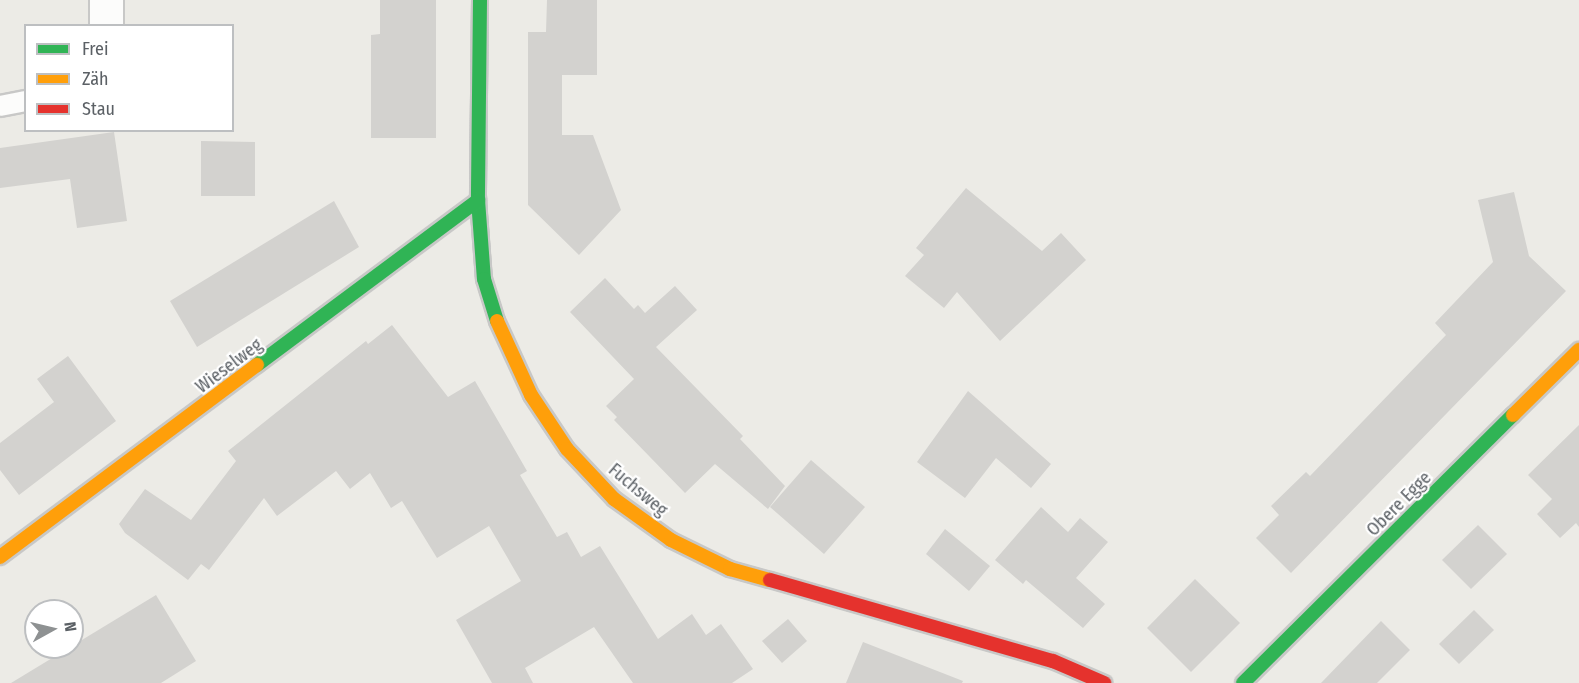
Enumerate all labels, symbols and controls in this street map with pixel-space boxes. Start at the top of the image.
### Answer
legend [24,24,234,132]
text: Frei [82,38,108,60]
text: Zäh [82,68,109,90]
text: Stau [82,98,115,120]
street label: Wieselweg [192,334,266,398]
street label: Fuchsweg [604,459,672,521]
street label: Obere Egge [1362,467,1436,541]
north arrow [24,599,84,659]
text: N [60,621,80,633]

